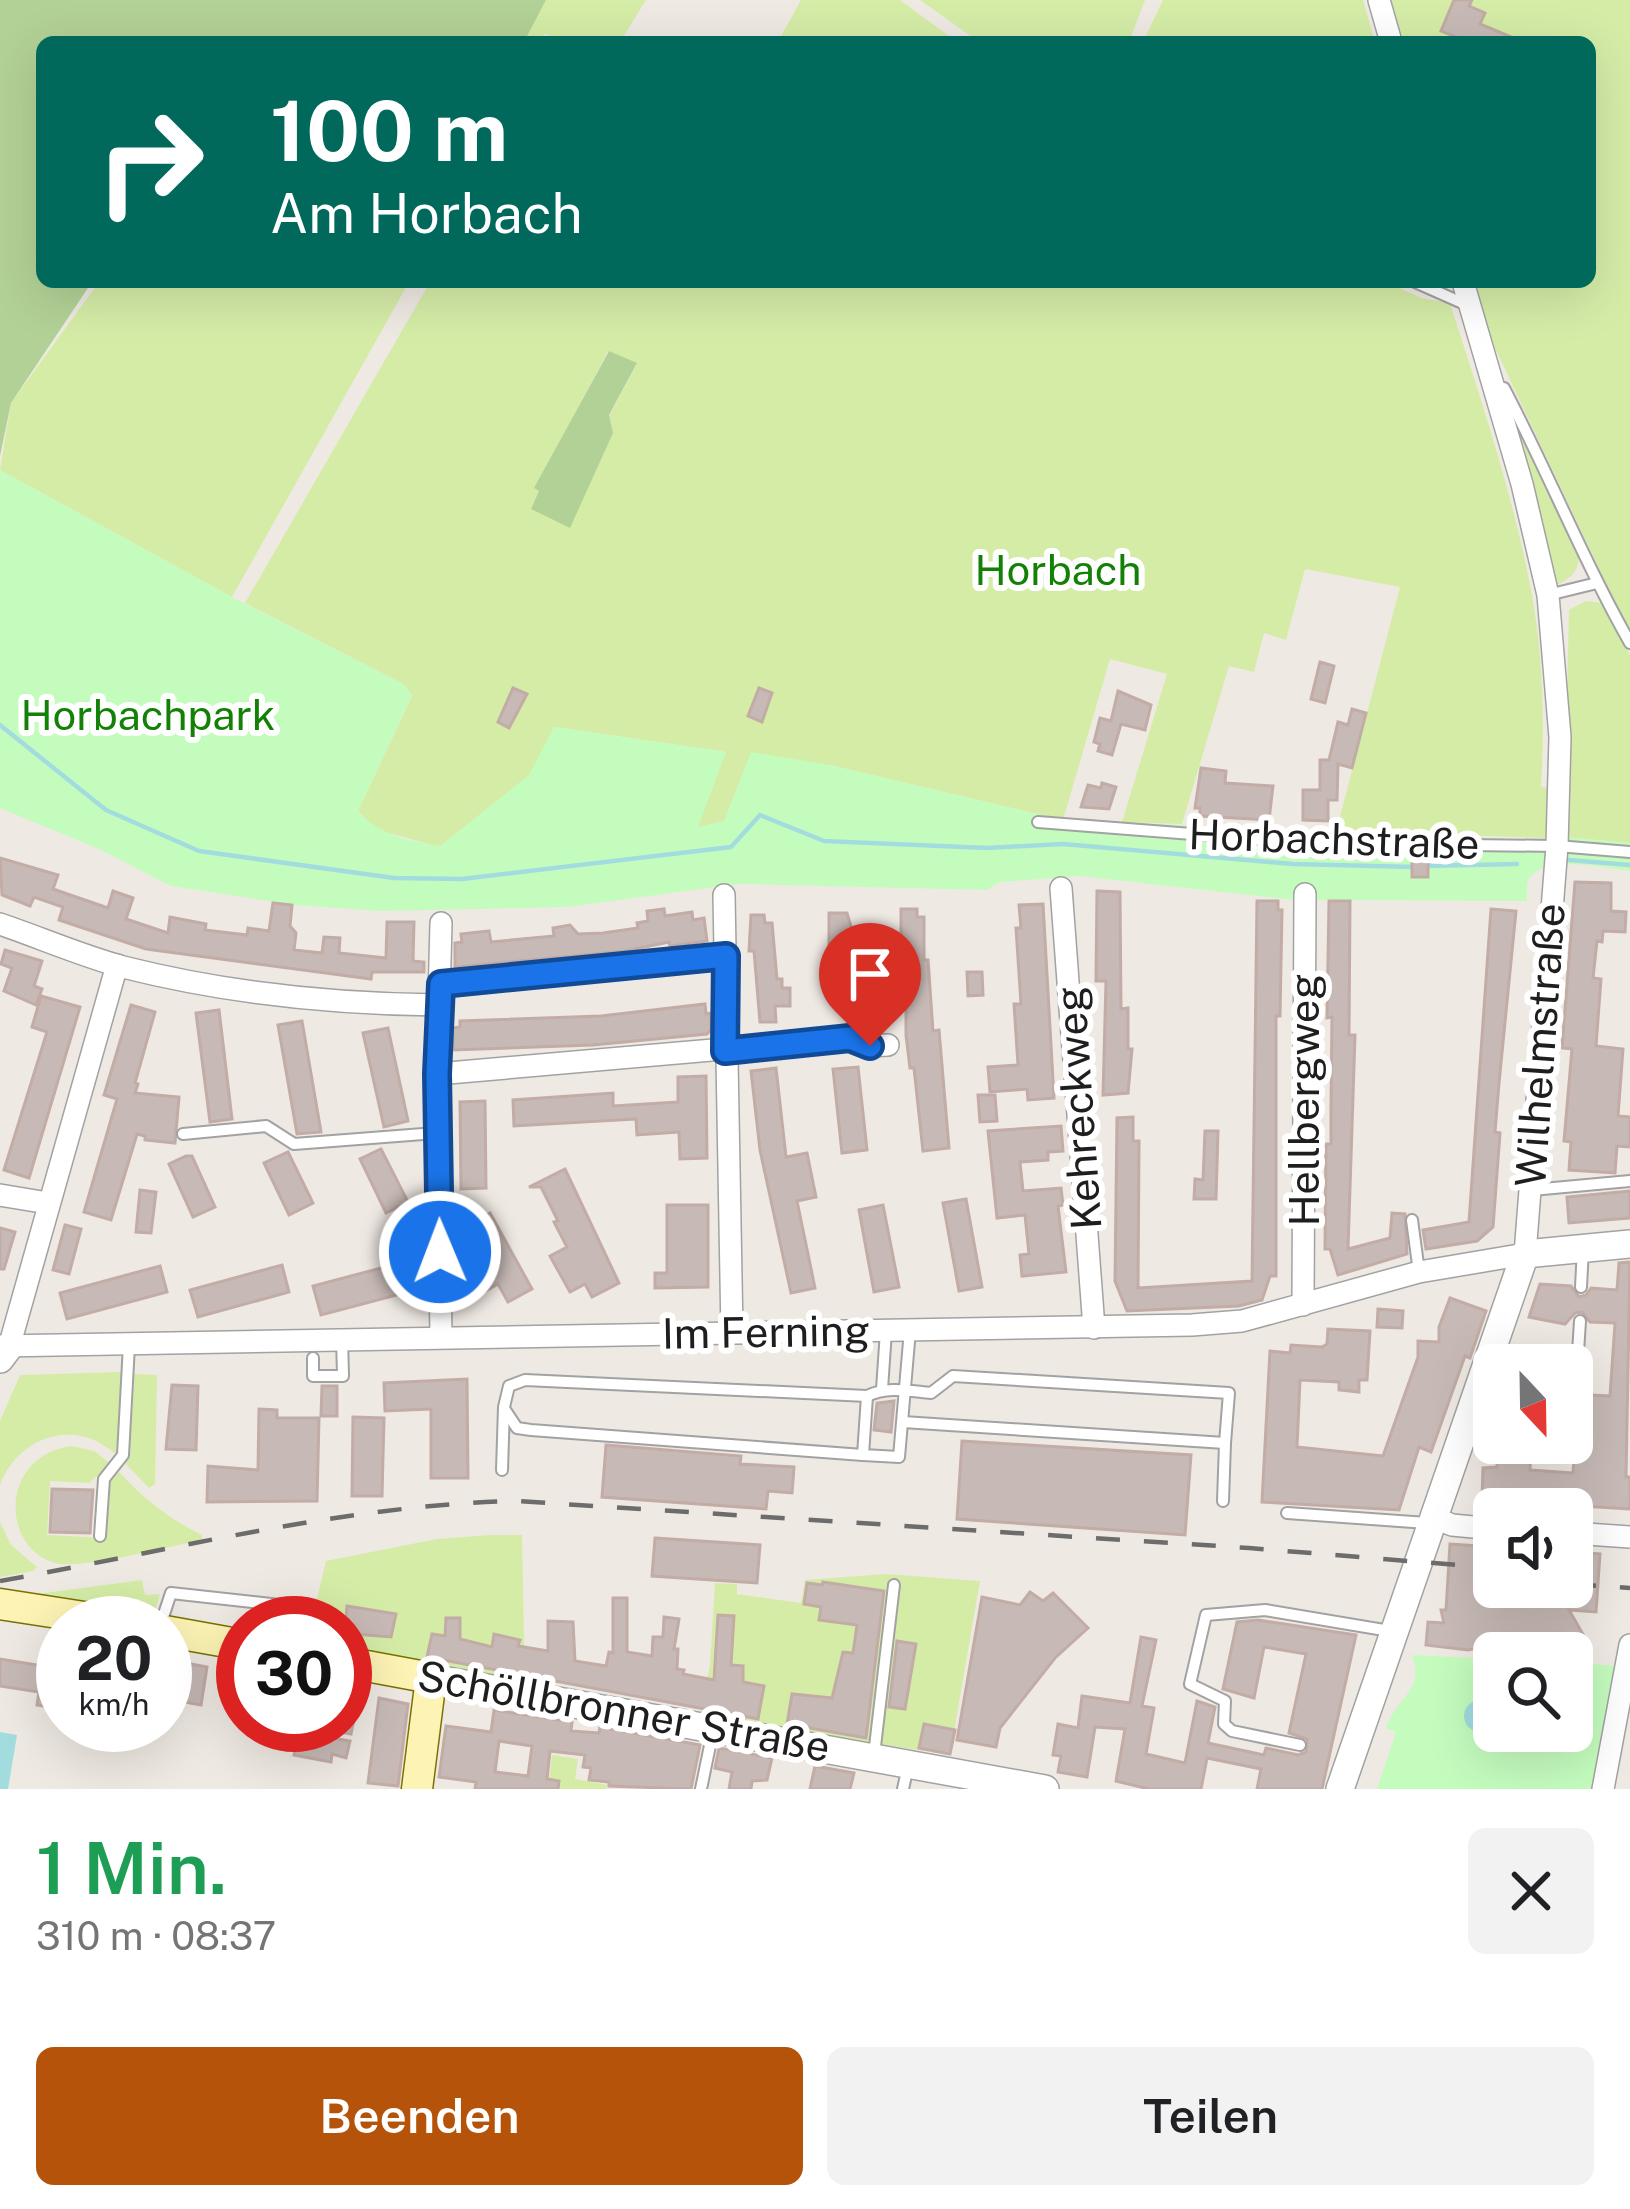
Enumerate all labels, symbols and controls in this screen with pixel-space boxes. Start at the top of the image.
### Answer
text: 100 m [270,81,508,180]
icon: right [72,84,228,240]
text: Am Horbach [270,182,583,245]
park label: Horbach [975,545,1141,594]
park label: Horbachpark [21,690,275,739]
street label: Horbachstraße [1188,809,1480,868]
street label: Wilhelmstraße [1505,901,1574,1189]
pin [819,923,921,1046]
icon: arrive [837,941,903,1007]
street label: Hellbergweg [1279,973,1328,1227]
street label: Kehreckweg [1045,985,1110,1232]
position arrow [377,1189,503,1315]
street label: Im Ferning [661,1305,871,1358]
north arrow [1473,1344,1593,1464]
map controls [1473,1344,1593,1752]
button: sound [1473,1488,1593,1608]
speed limit sign: 30 [216,1596,372,1752]
text: 20 [76,1623,152,1694]
button: search [1473,1632,1593,1752]
street label: Schöllbronner Straße [414,1650,834,1771]
text: km/h [79,1686,149,1722]
text: 1 Min. [36,1826,227,1910]
button: close [1468,1828,1594,1954]
text: 310 m · 08:37 [36,1913,276,1959]
button: Beenden [36,2047,803,2185]
button: Teilen [827,2047,1594,2185]

